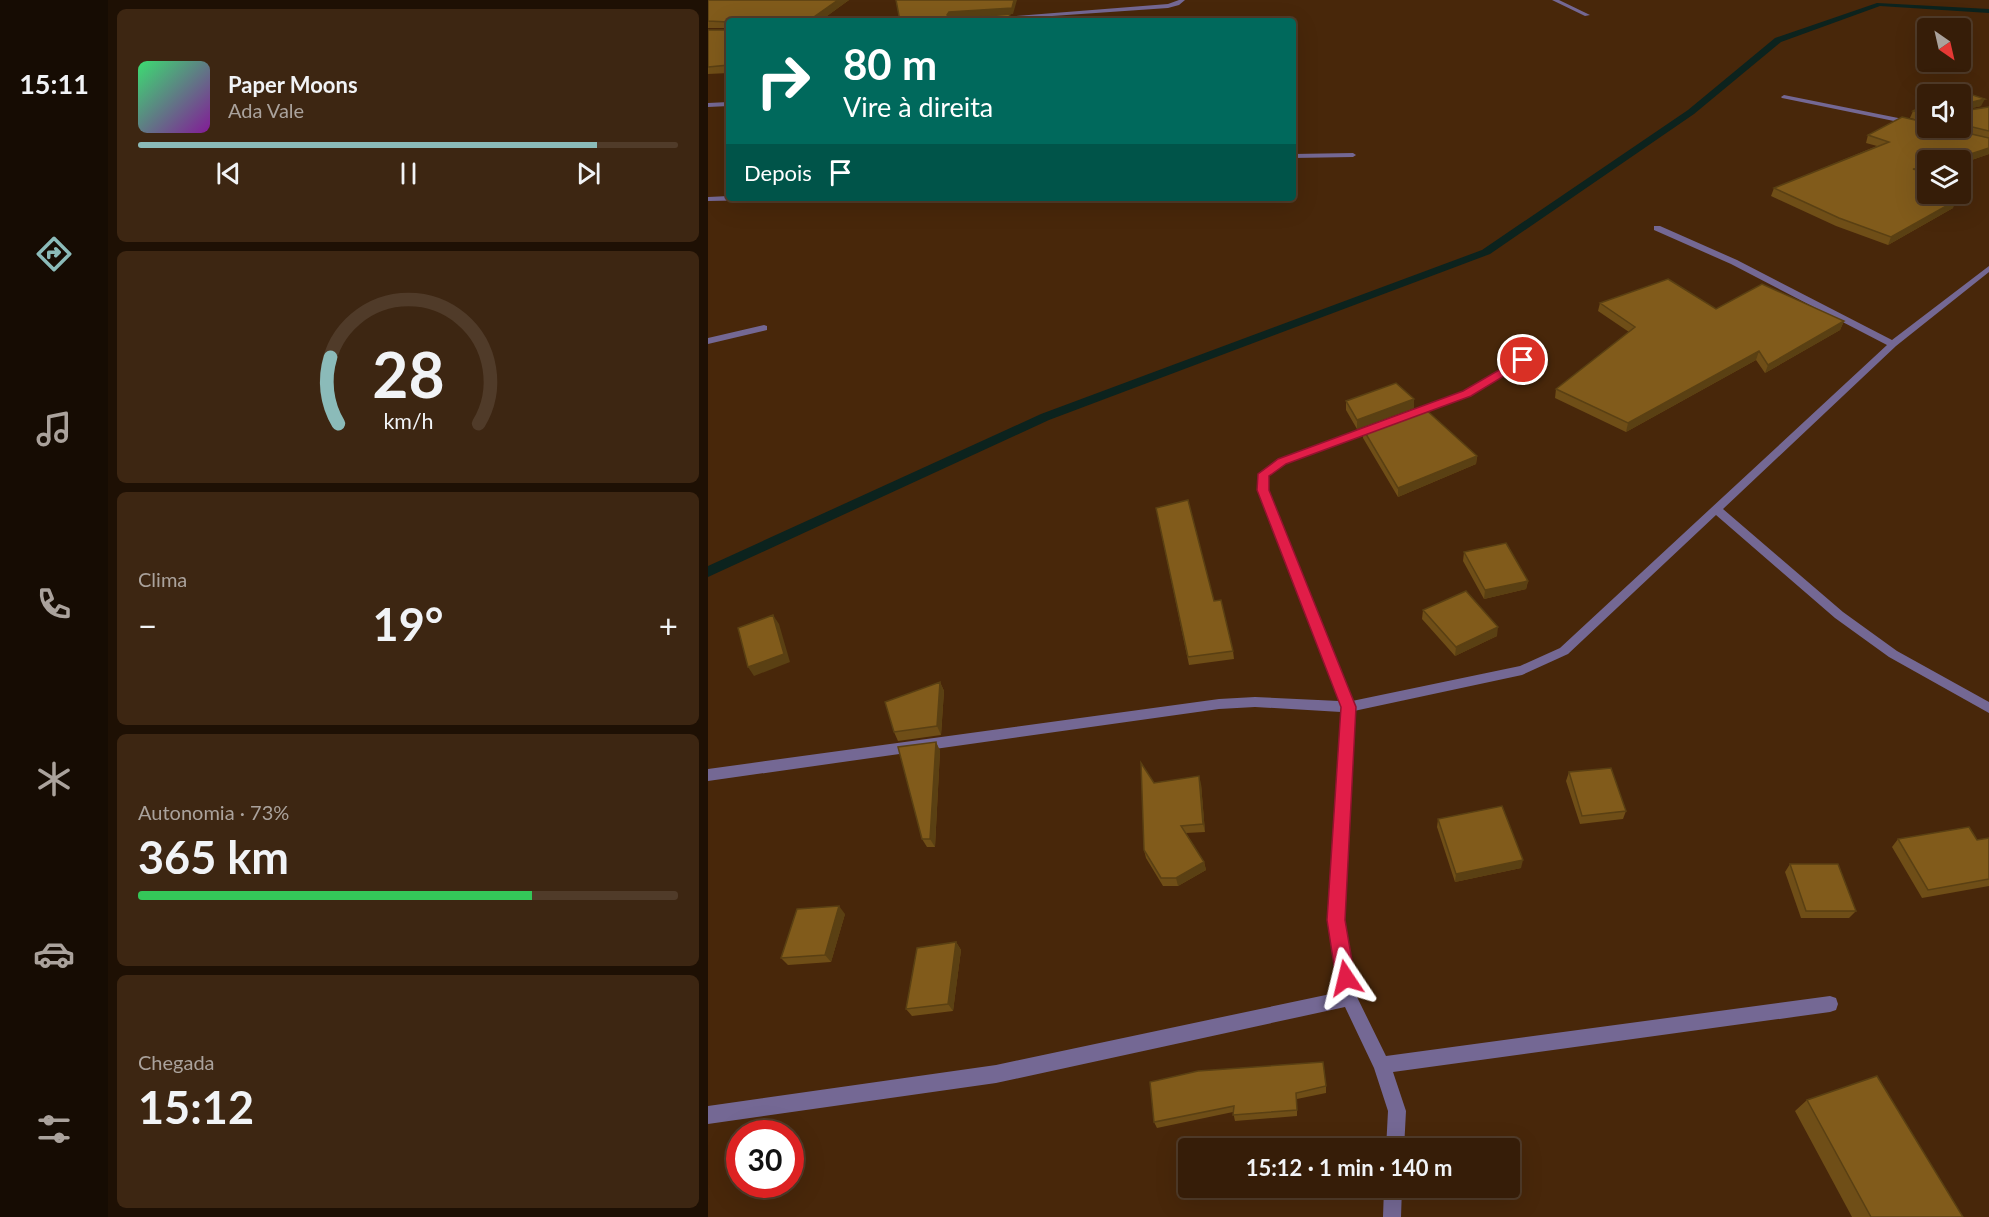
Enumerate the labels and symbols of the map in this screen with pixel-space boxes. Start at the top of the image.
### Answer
north arrow [1917,18,1971,72]
pin [1497,334,1548,385]
position arrow [1314,946,1378,1010]
speed limit sign: 30 [726,1120,804,1198]

